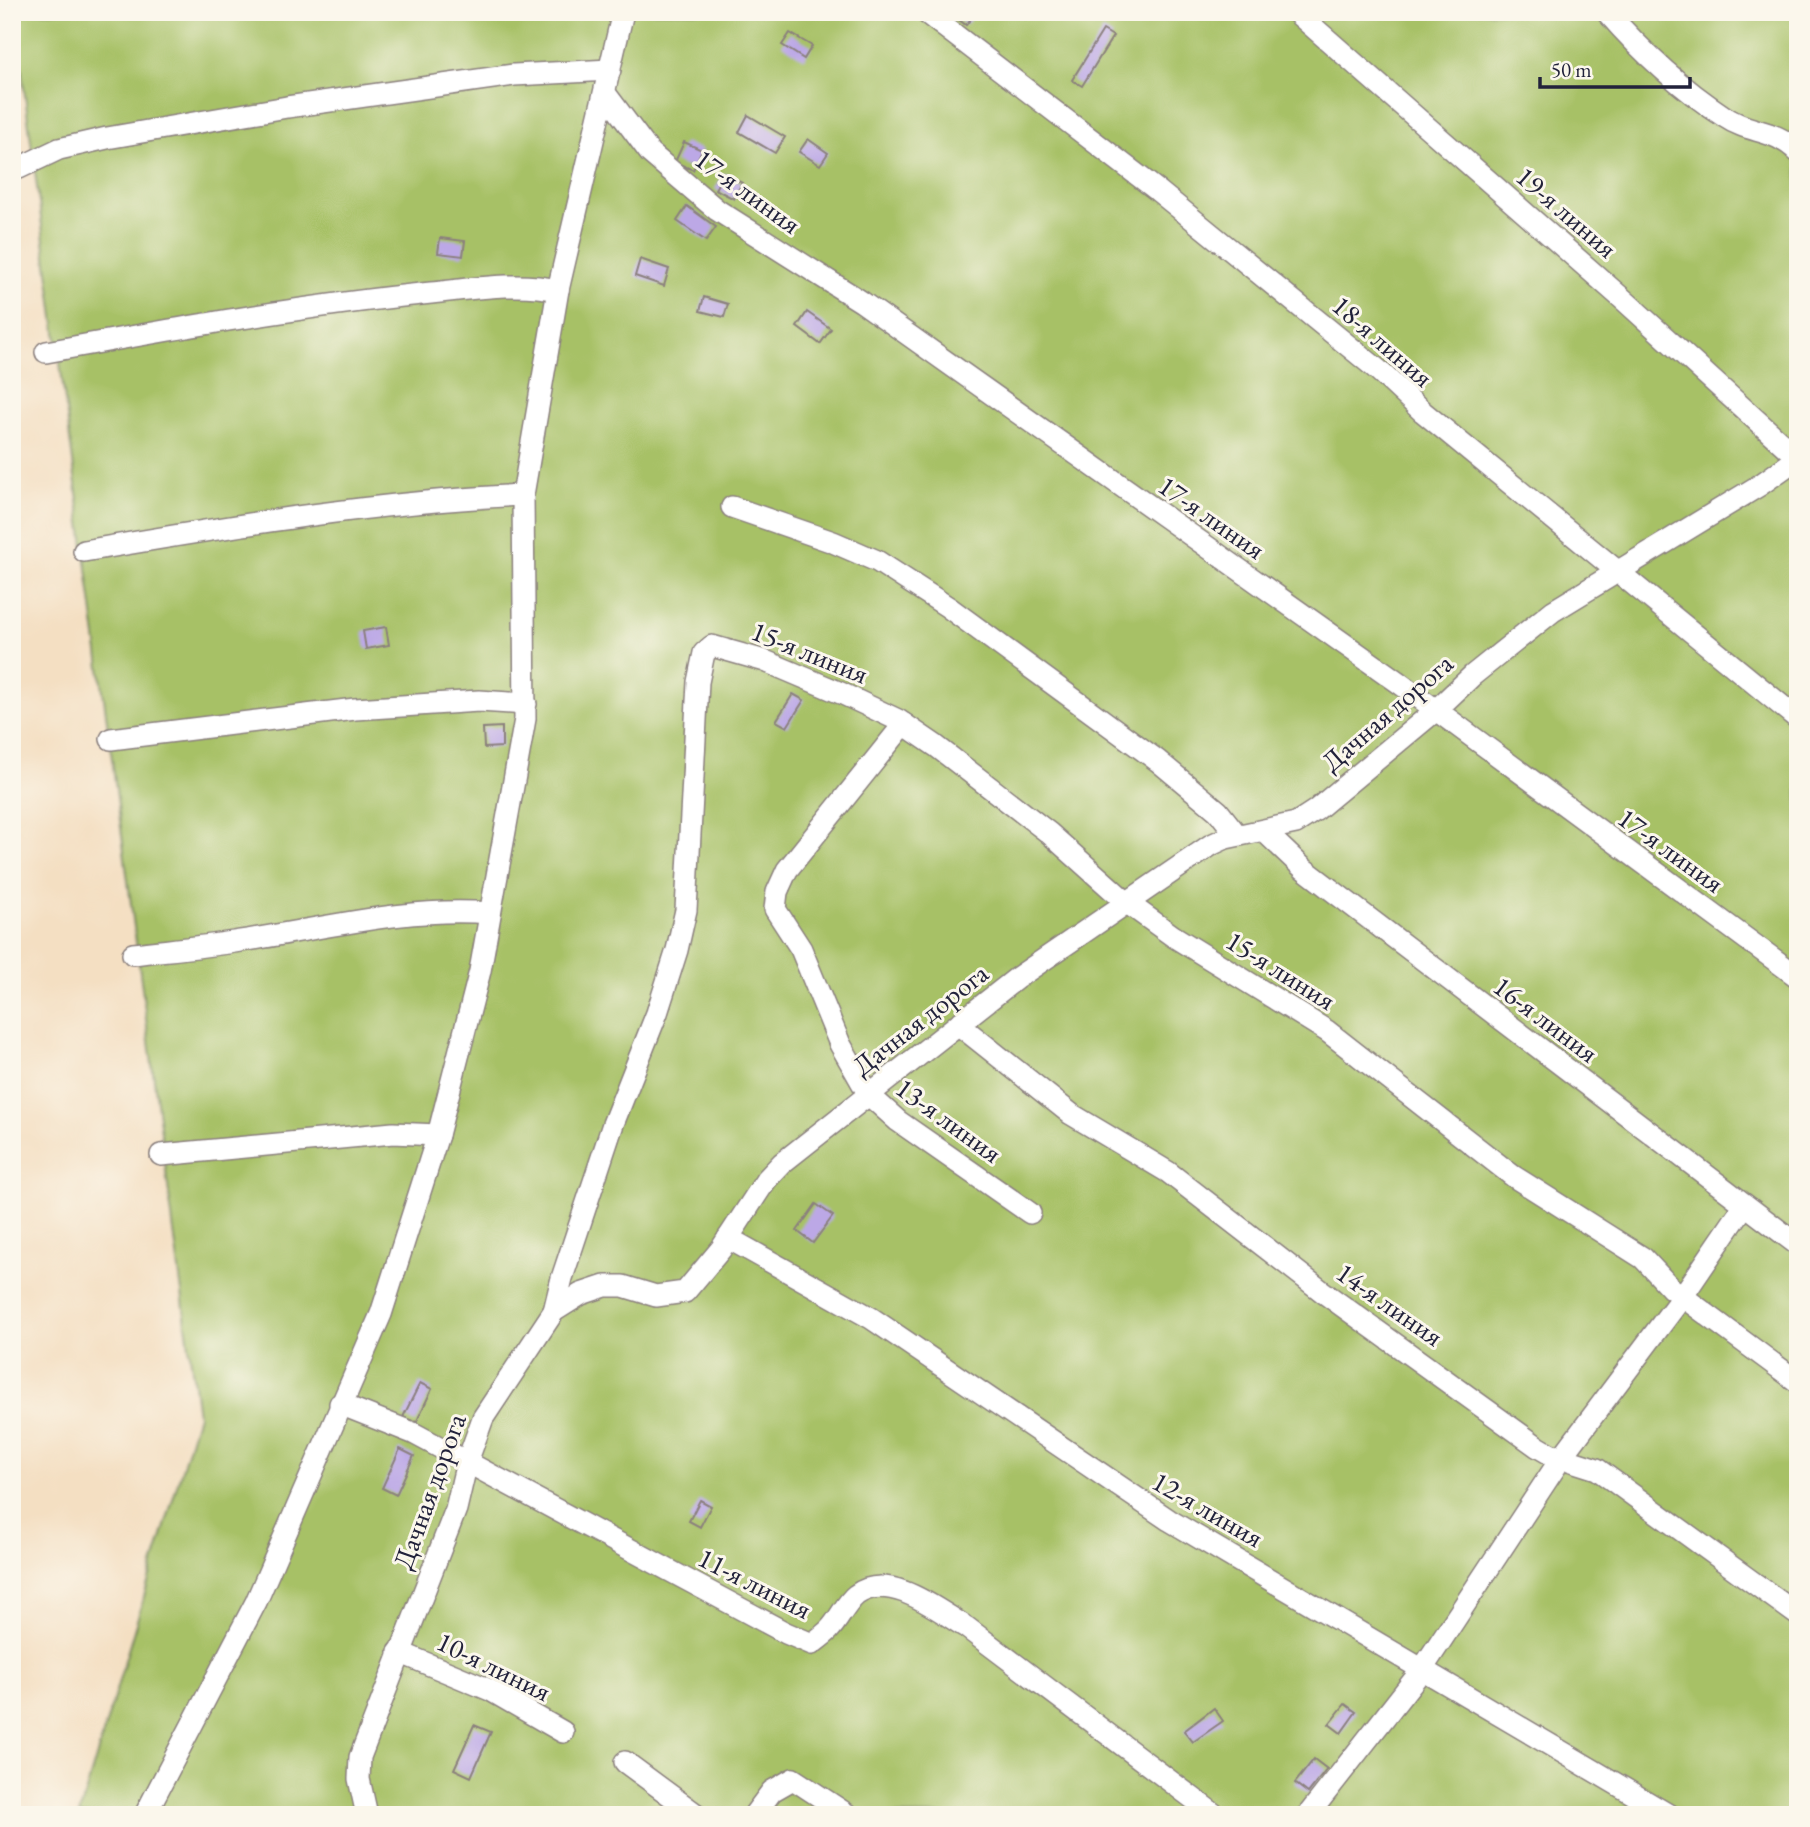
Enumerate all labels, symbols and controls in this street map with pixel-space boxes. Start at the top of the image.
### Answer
scale bar [1540,46,1691,90]
text: 50 m [1551,56,1592,83]
street label: 17-я линия [688,140,808,242]
street label: 19-я линия [1509,158,1625,266]
street label: 18-я линия [1325,287,1441,395]
street label: 17-я линия [1151,467,1273,567]
street label: 15-я линия [746,612,874,692]
street label: Дачная дорога [1314,644,1461,779]
street label: 17-я линия [1611,799,1731,901]
street label: 15-я линия [1219,922,1343,1018]
street label: Дачная дорога [845,954,996,1083]
street label: 16-я линия [1486,968,1606,1070]
street label: 13-я линия [889,1069,1009,1171]
street label: 14-я линия [1329,1254,1451,1354]
street label: Дачная дорога [384,1408,474,1574]
street label: 12-я линия [1146,1463,1270,1555]
street label: 11-я линия [692,1539,818,1627]
street label: 10-я линия [431,1623,557,1709]

